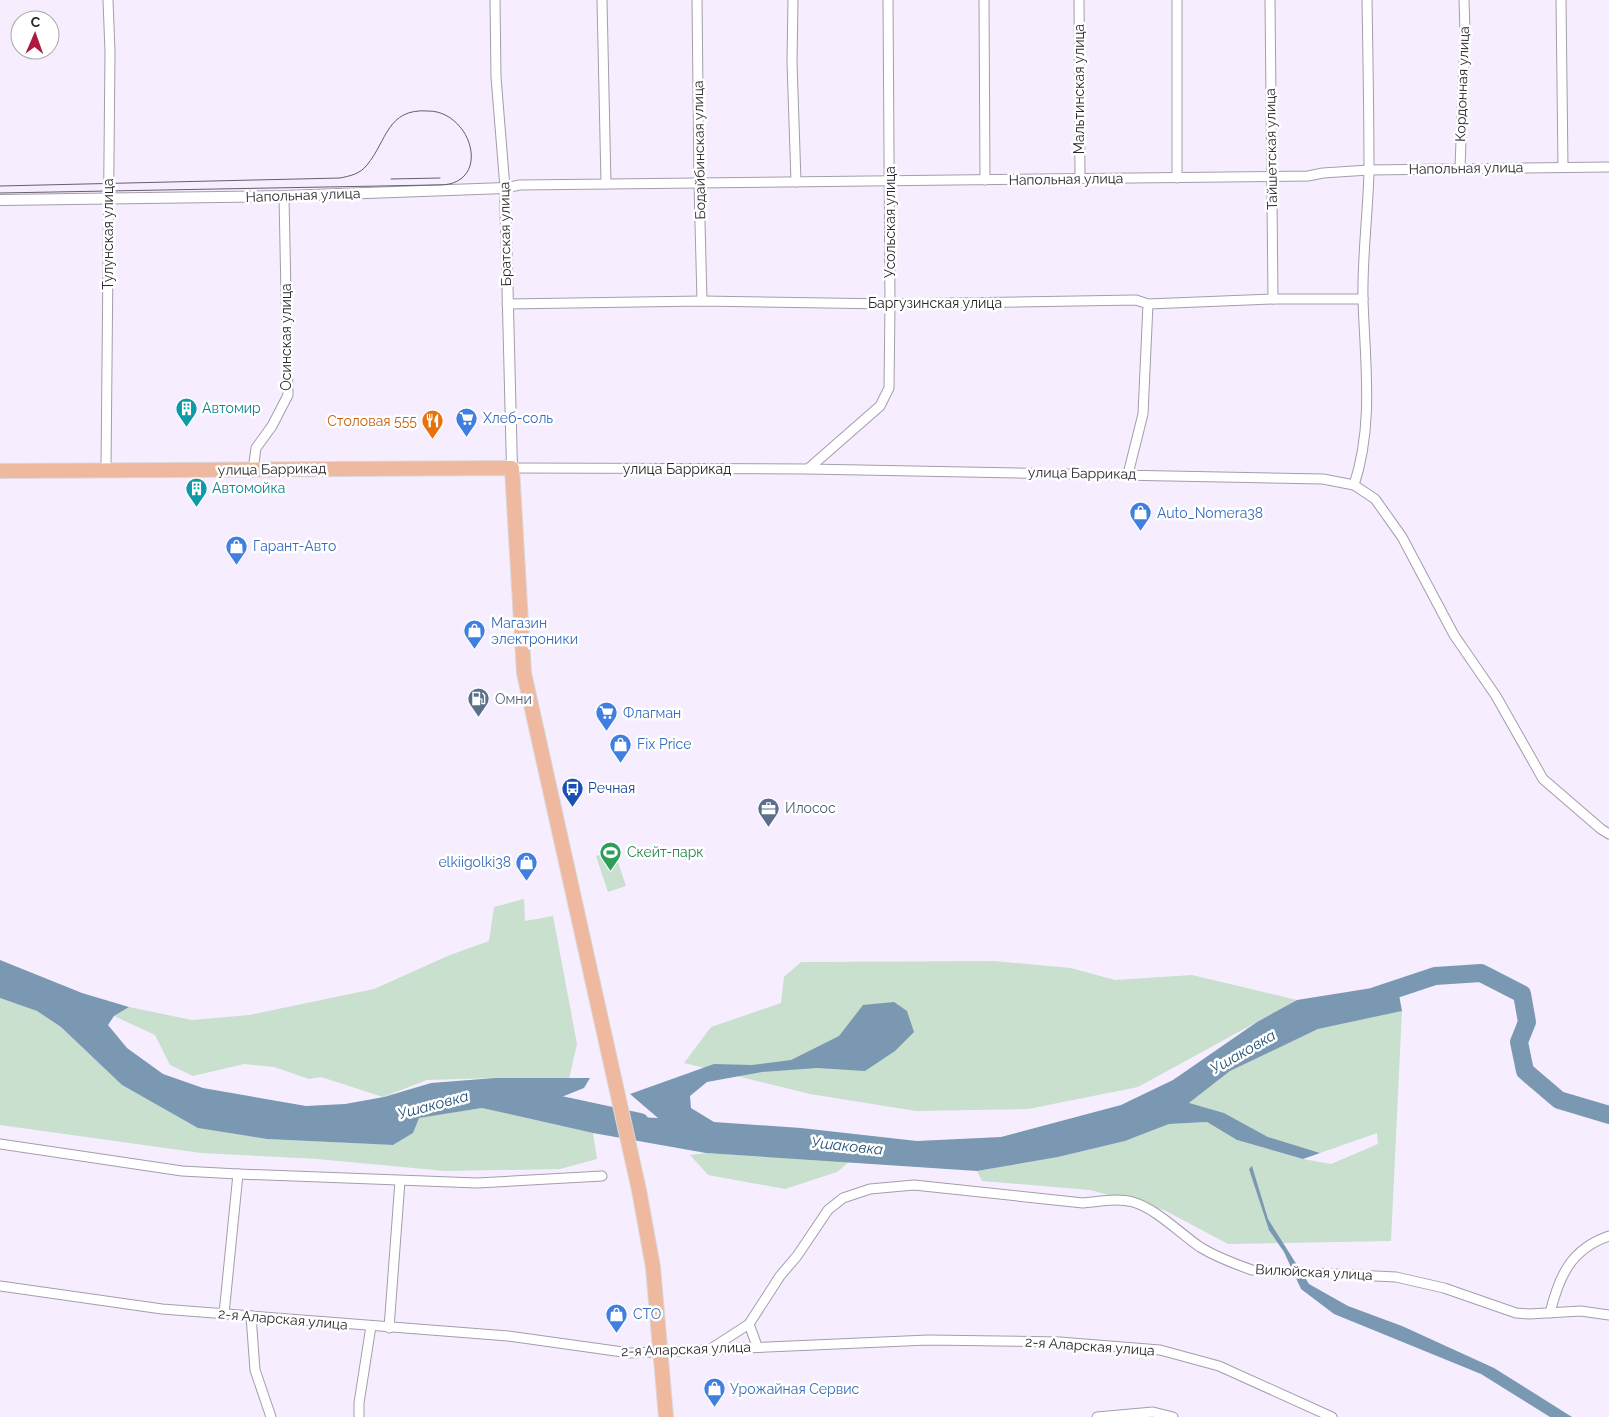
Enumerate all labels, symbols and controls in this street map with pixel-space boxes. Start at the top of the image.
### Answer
north arrow [10,10,60,60]
text: С [30,14,41,30]
street label: Мальтинская улица [1071,24,1087,154]
street label: Кордонная улица [1452,26,1472,142]
street label: Бодайбинская улица [690,80,708,220]
street label: Тайшетская улица [1262,88,1280,210]
street label: Напольная улица [1408,159,1524,177]
street label: Усольская улица [882,166,898,278]
street label: Напольная улица [1008,170,1124,188]
street label: Тулунская улица [100,178,116,290]
street label: Братская улица [496,182,514,286]
street label: Напольная улица [245,185,361,205]
street label: Осинская улица [278,283,294,391]
street label: Баргузинская улица [868,295,1002,311]
building icon: Автомир [174,396,198,427]
place label: Автомир [202,400,261,416]
supermarket icon: Хлеб-соль [455,406,479,437]
restaurant icon: Столовая 555 [421,409,445,440]
place label: Хлеб-соль [483,410,553,426]
place label: Столовая 555 [327,413,417,429]
street label: улица Баррикад [218,460,326,478]
street label: улица Баррикад [623,461,731,477]
street label: улица Баррикад [1028,464,1136,482]
building icon: Автомойка [184,476,208,507]
place label: Автомойка [212,480,285,496]
shop icon: Auto_Nomera38 [1129,501,1153,532]
place label: Auto_Nomera38 [1157,505,1263,521]
shop icon: Гарант-Авто [225,534,249,565]
place label: Гарант-Авто [253,538,336,554]
place label: Магазин электроники [491,615,578,647]
shop icon: Магазин электроники [463,619,487,650]
fuel station icon: Омни [467,687,491,718]
place label: Омни [495,691,532,707]
supermarket icon: Флагман [595,701,619,732]
place label: Флагман [623,705,681,721]
shop icon: Fix Price [609,732,633,763]
place label: Fix Price [637,736,691,752]
bus stop icon: Речная [560,776,584,807]
place label: Речная [588,780,635,796]
office icon: Илосос [757,796,781,827]
place label: Илосос [785,800,836,816]
sports icon: Скейт-парк [599,840,623,871]
place label: Скейт-парк [627,844,704,860]
shop icon: elkiigolki38 [515,850,539,881]
place label: elkiigolki38 [438,854,511,870]
water label: Ушаковка [1207,1026,1279,1078]
water label: Ушаковка [396,1087,470,1123]
water label: Ушаковка [810,1133,884,1159]
street label: Вилюйская улица [1255,1261,1373,1283]
shop icon: СТО [605,1302,629,1333]
street label: 2-я Аларская улица [218,1305,348,1333]
place label: СТО [633,1306,661,1322]
street label: 2-я Аларская улица [1025,1333,1155,1359]
street label: 2-я Аларская улица [621,1339,751,1359]
shop icon: Урожайная Сервис [702,1377,726,1408]
place label: Урожайная Сервис [730,1381,859,1397]

